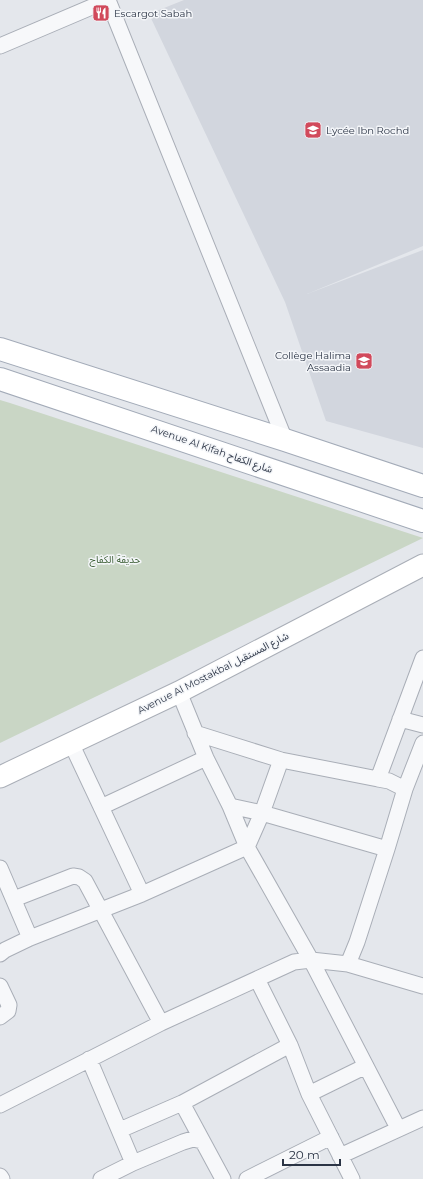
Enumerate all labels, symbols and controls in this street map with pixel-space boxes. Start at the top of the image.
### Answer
restaurant icon: Escargot Sabah [91,3,111,23]
place label: Escargot Sabah [114,7,192,20]
school or university icon: Lycée Ibn Rochd [303,120,323,140]
place label: Lycée Ibn Rochd [326,124,409,137]
place label: Collège Halima Assaadia [275,349,351,374]
school or university icon: Collège Halima Assaadia [354,351,374,371]
street label: Avenue Al Kifah شارع الكفاح [149,422,275,477]
park label: حديقة الكفاح [90,553,141,567]
street label: Avenue Al Mostakbal شارع المستقبل [135,629,291,718]
scale bar [283,1141,340,1167]
text: 20 m [289,1147,320,1162]

